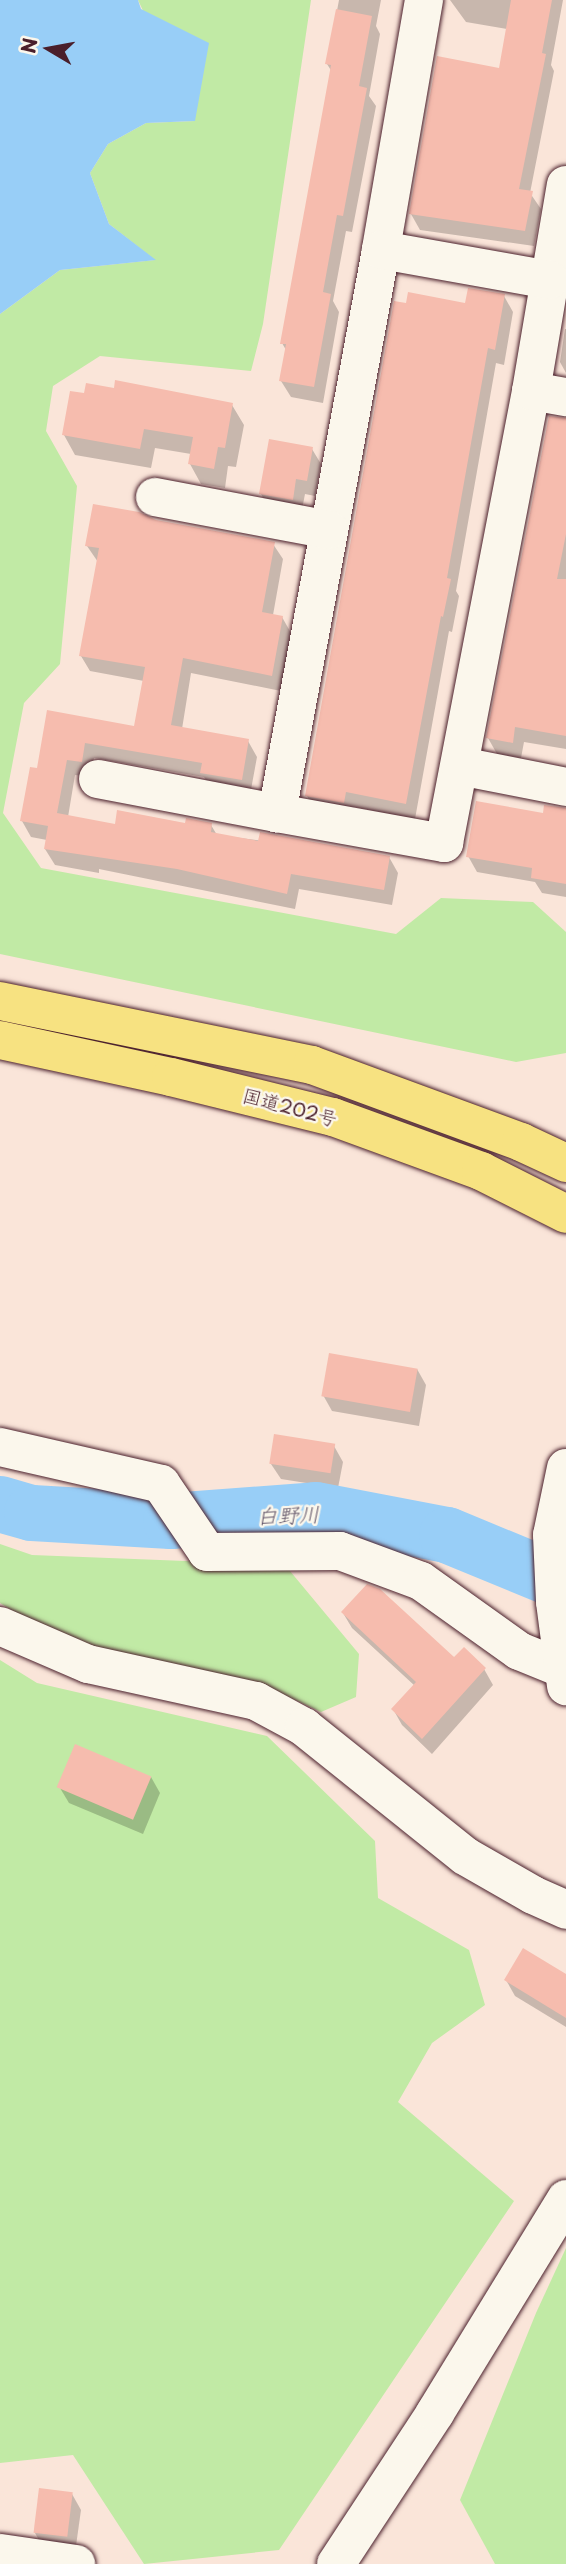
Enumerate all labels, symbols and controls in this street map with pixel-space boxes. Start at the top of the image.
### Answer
north arrow [14,14,84,84]
text: N [13,36,43,55]
street label: 国道202号 [240,1083,340,1131]
water label: 白野川 [256,1500,320,1528]

